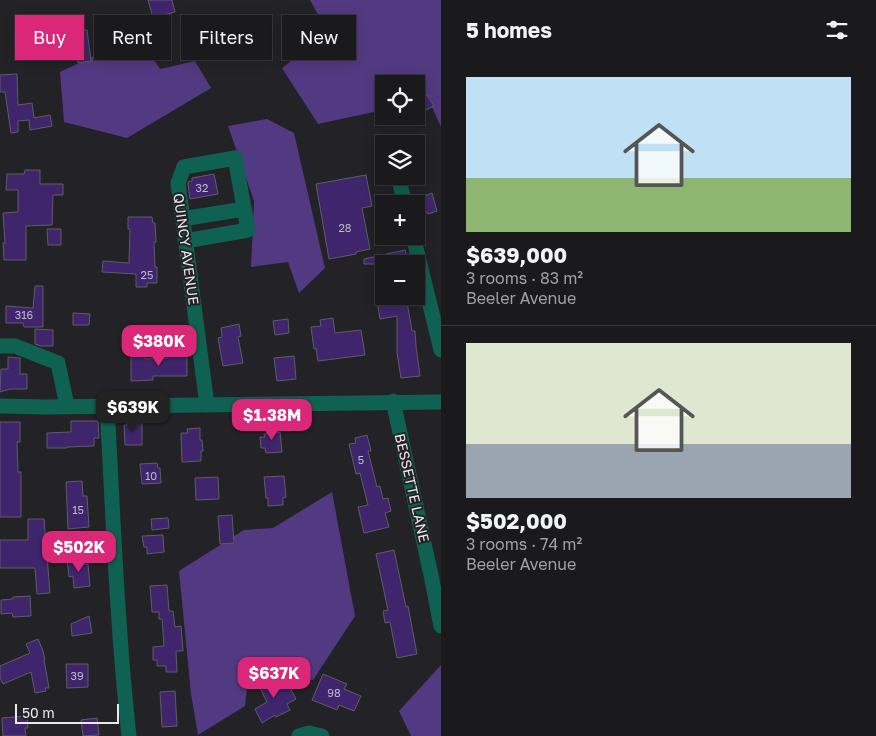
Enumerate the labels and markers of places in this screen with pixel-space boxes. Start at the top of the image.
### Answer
pin: $380K [124,324,194,367]
pin: $639K [98,390,168,433]
pin: $1.38M [231,398,313,441]
pin: $502K [44,530,114,573]
pin: $637K [239,656,309,699]

